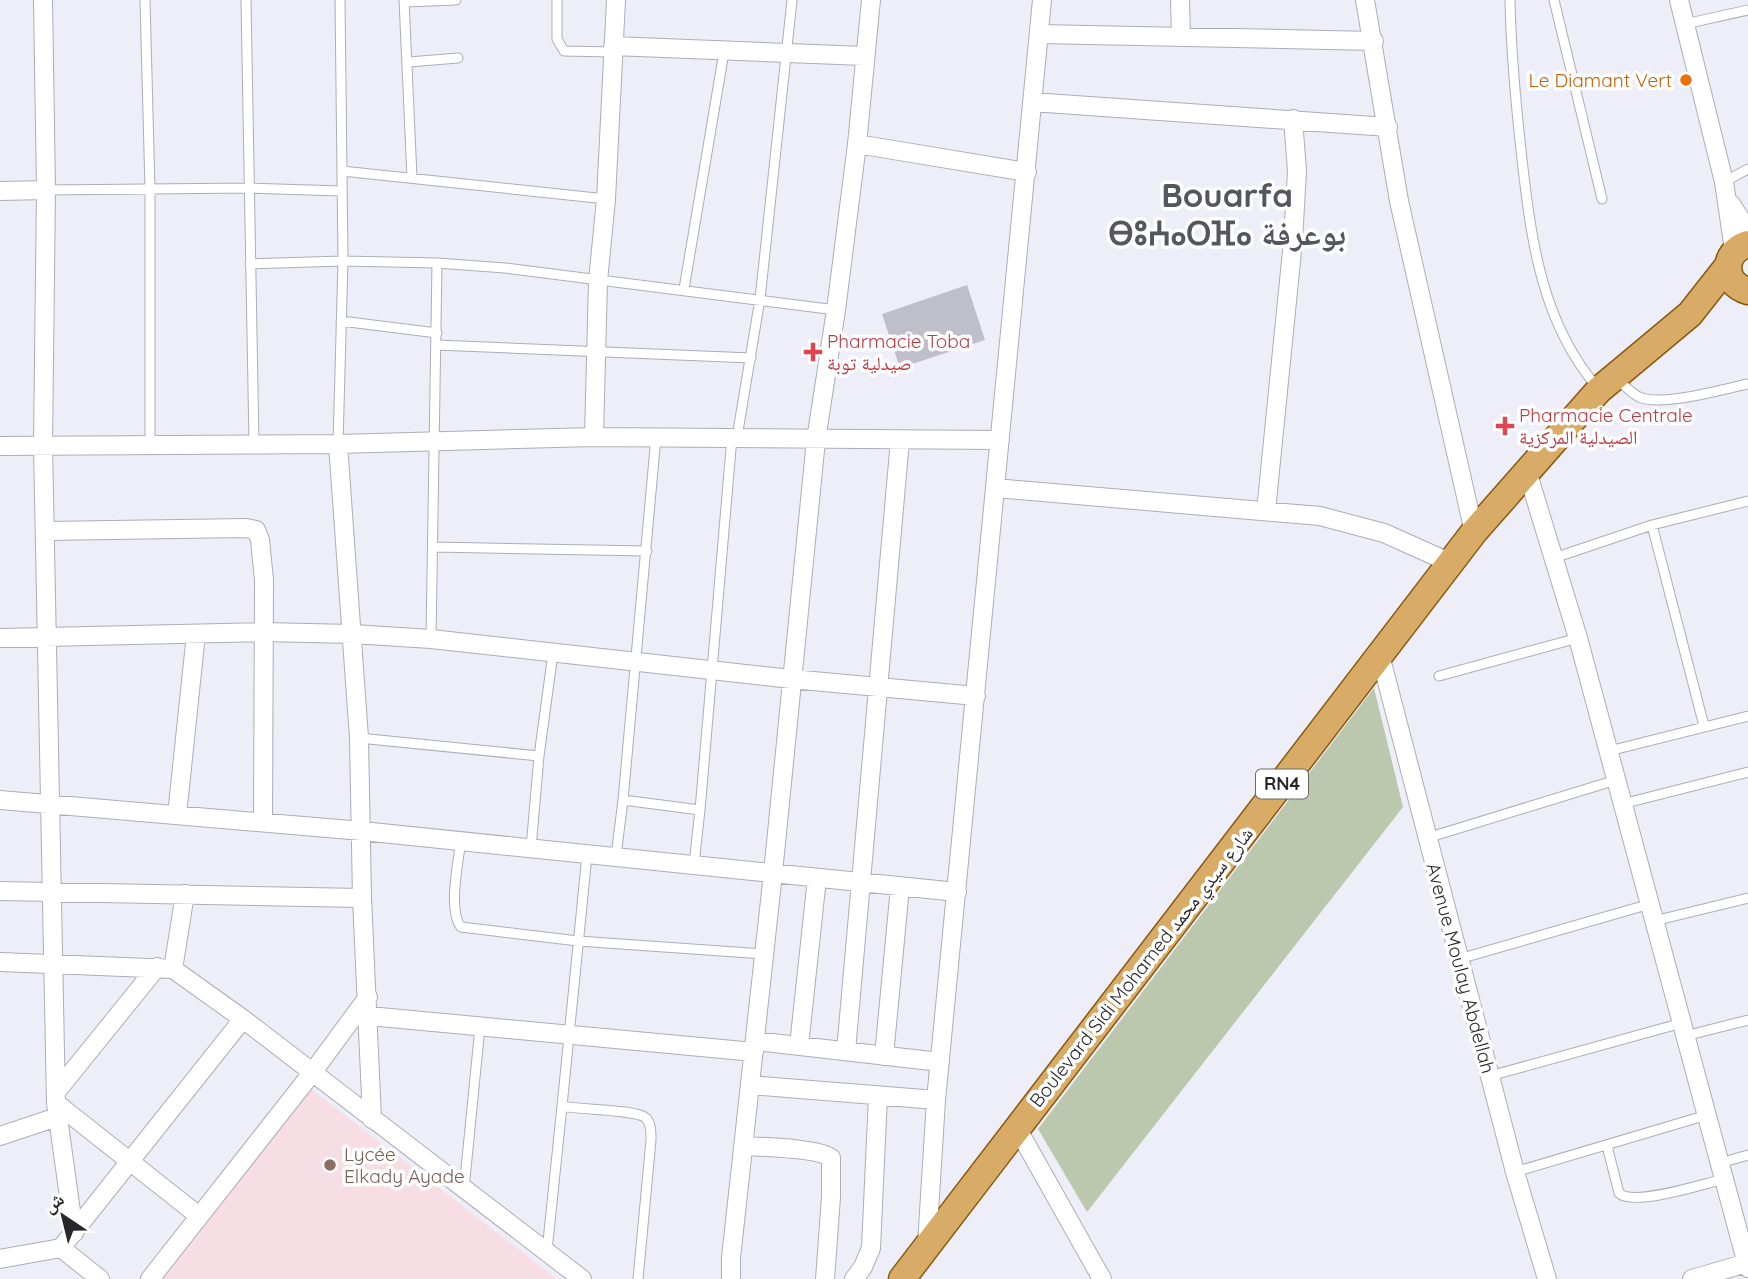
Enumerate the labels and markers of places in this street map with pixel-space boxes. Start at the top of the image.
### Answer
place label: Le Diamant Vert [1529,68,1672,92]
marker: Le Diamant Vert [1678,72,1694,88]
place label: Pharmacie Toba صيدلية توبة [827,329,970,375]
marker: Pharmacie Toba صيدلية توبة [805,344,821,360]
place label: Pharmacie Centrale الصيدلية المركزية [1519,403,1693,449]
marker: Pharmacie Centrale الصيدلية المركزية [1497,418,1513,434]
place label: Lycée Elkady Ayade [344,1142,465,1188]
marker: Lycée Elkady Ayade [322,1157,338,1173]

